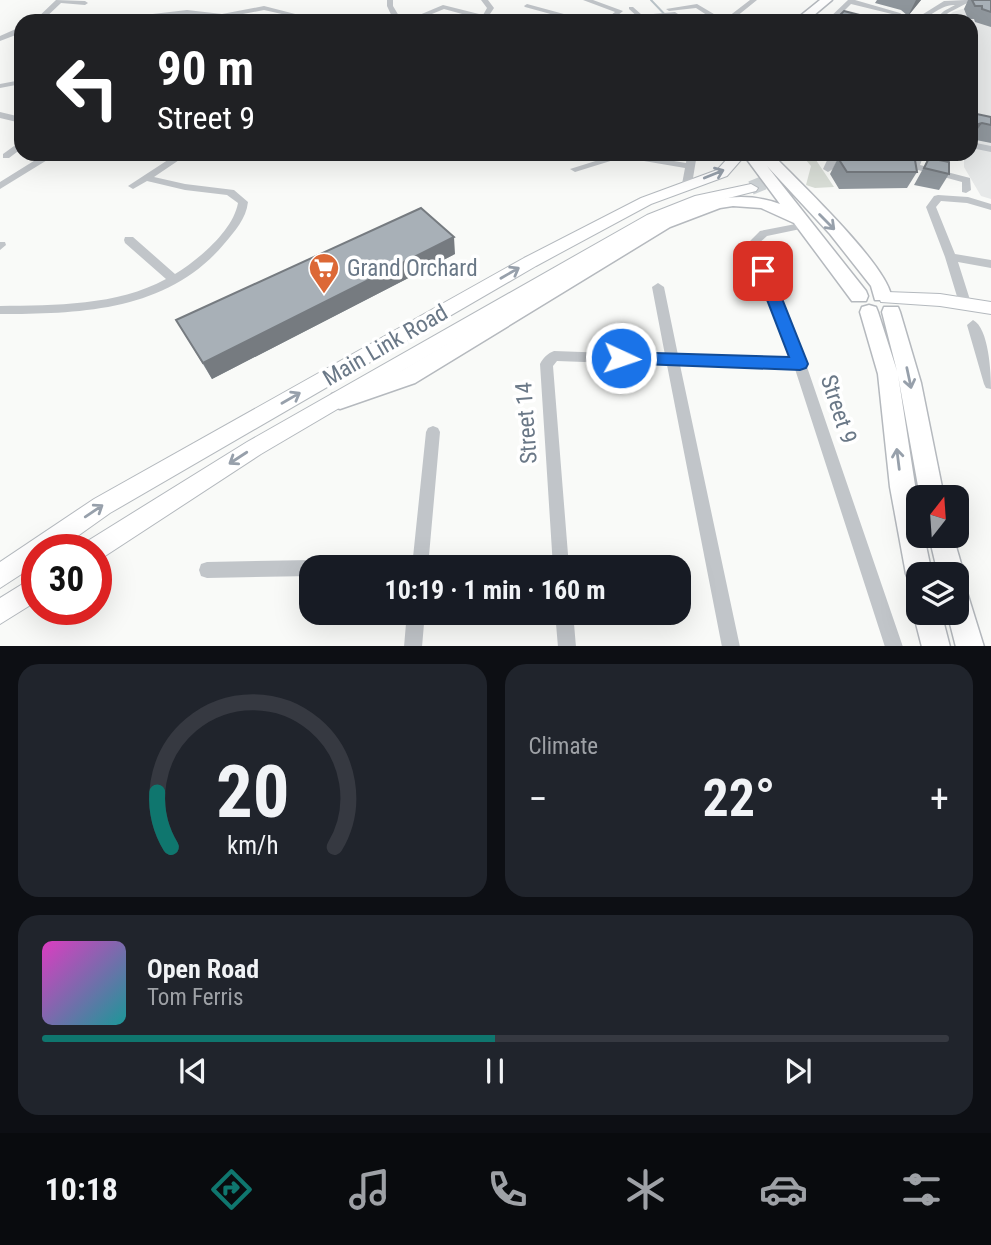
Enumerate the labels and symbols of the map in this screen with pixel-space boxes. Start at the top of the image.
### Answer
one-way arrow [703,167,725,180]
one-way arrow [819,213,836,230]
pin [733,241,793,301]
supermarket icon: Grand Orchard [307,251,341,295]
place label: Grand Orchard [347,255,478,282]
one-way arrow [500,266,520,280]
street label: Main Link Road [318,299,452,392]
position arrow [584,321,658,395]
one-way arrow [903,366,917,389]
street label: Street 9 [815,371,862,447]
street label: Street 14 [510,381,543,465]
one-way arrow [280,391,301,404]
one-way arrow [892,448,905,471]
one-way arrow [229,450,248,465]
north arrow [906,485,970,548]
one-way arrow [84,504,103,518]
speed limit sign: 30 [21,534,112,625]

